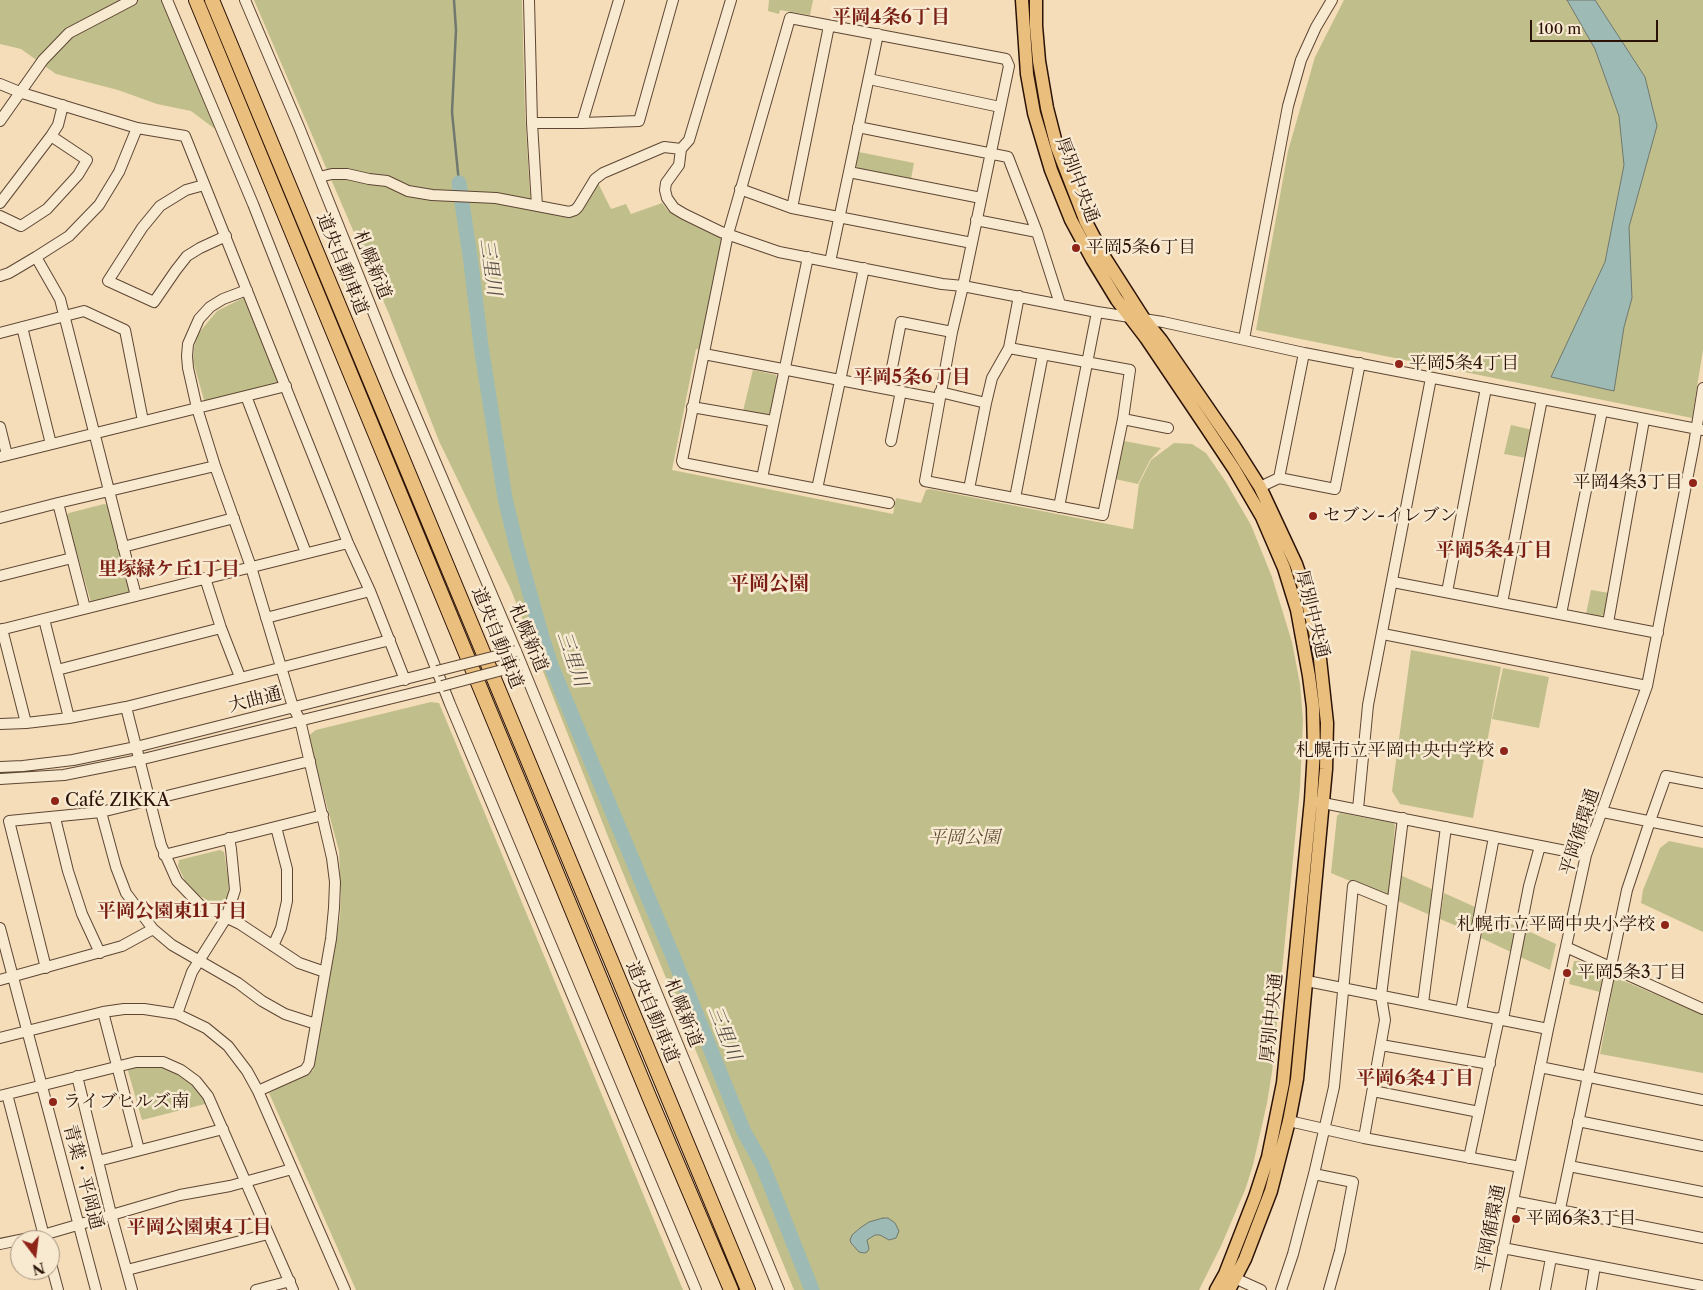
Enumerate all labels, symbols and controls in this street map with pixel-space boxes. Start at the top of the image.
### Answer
district label: 平岡4条6丁目 [832,7,950,29]
scale bar [1533,10,1660,42]
text: 100 m [1538,19,1581,38]
street label: 厚別中央通 [1051,134,1103,226]
street label: 道央自動車道 [312,210,372,318]
street label: 札幌新道 [349,228,395,302]
water label: 三里川 [475,237,505,297]
place label: 平岡5条6丁目 [1086,237,1196,259]
marker: 平岡5条6丁目 [1070,242,1082,254]
place label: 平岡5条4丁目 [1409,353,1519,375]
marker: 平岡5条4丁目 [1393,358,1405,370]
district label: 平岡5条6丁目 [854,367,970,389]
place label: 平岡4条3丁目 [1573,472,1683,494]
marker: 平岡4条3丁目 [1687,477,1699,489]
place label: セブン-イレブン [1323,505,1457,527]
marker: セブン-イレブン [1307,510,1319,522]
district label: 平岡5条4丁目 [1436,540,1552,562]
district label: 里塚緑ケ丘1丁目 [98,559,240,581]
street label: 厚別中央通 [1291,568,1333,660]
district label: 平岡公園 [729,572,809,596]
street label: 道央自動車道 [467,584,527,692]
street label: 札幌新道 [504,601,552,675]
water label: 三里川 [552,628,592,690]
street label: 大曲通 [226,683,284,717]
place label: 札幌市立平岡中央中学校 [1296,740,1494,762]
marker: 札幌市立平岡中央中学校 [1498,745,1510,757]
street label: 平岡循環通 [1556,786,1604,878]
place label: Café ZIKKA [65,790,170,812]
marker: Café ZIKKA [49,795,61,807]
park label: 平岡公園 [928,827,1000,849]
district label: 平岡公園東11丁目 [97,901,247,923]
place label: 札幌市立平岡中央小学校 [1457,914,1655,936]
marker: 札幌市立平岡中央小学校 [1659,919,1671,931]
street label: 道央自動車道 [621,958,683,1066]
place label: 平岡5条3丁目 [1577,962,1687,984]
marker: 平岡5条3丁目 [1561,967,1573,979]
street label: 厚別中央通 [1257,972,1287,1064]
street label: 札幌新道 [660,976,706,1050]
water label: 三里川 [703,1002,745,1064]
district label: 平岡6条4丁目 [1356,1068,1474,1090]
place label: ライブヒルズ南 [63,1091,189,1113]
marker: ライブヒルズ南 [47,1096,59,1108]
street label: 青葉・平岡通 [59,1122,107,1232]
street label: 平岡循環通 [1472,1183,1510,1275]
place label: 平岡6条3丁目 [1526,1208,1636,1230]
marker: 平岡6条3丁目 [1510,1213,1522,1225]
district label: 平岡公園東4丁目 [127,1217,271,1239]
north arrow [10,1230,60,1280]
text: N [30,1258,47,1279]

